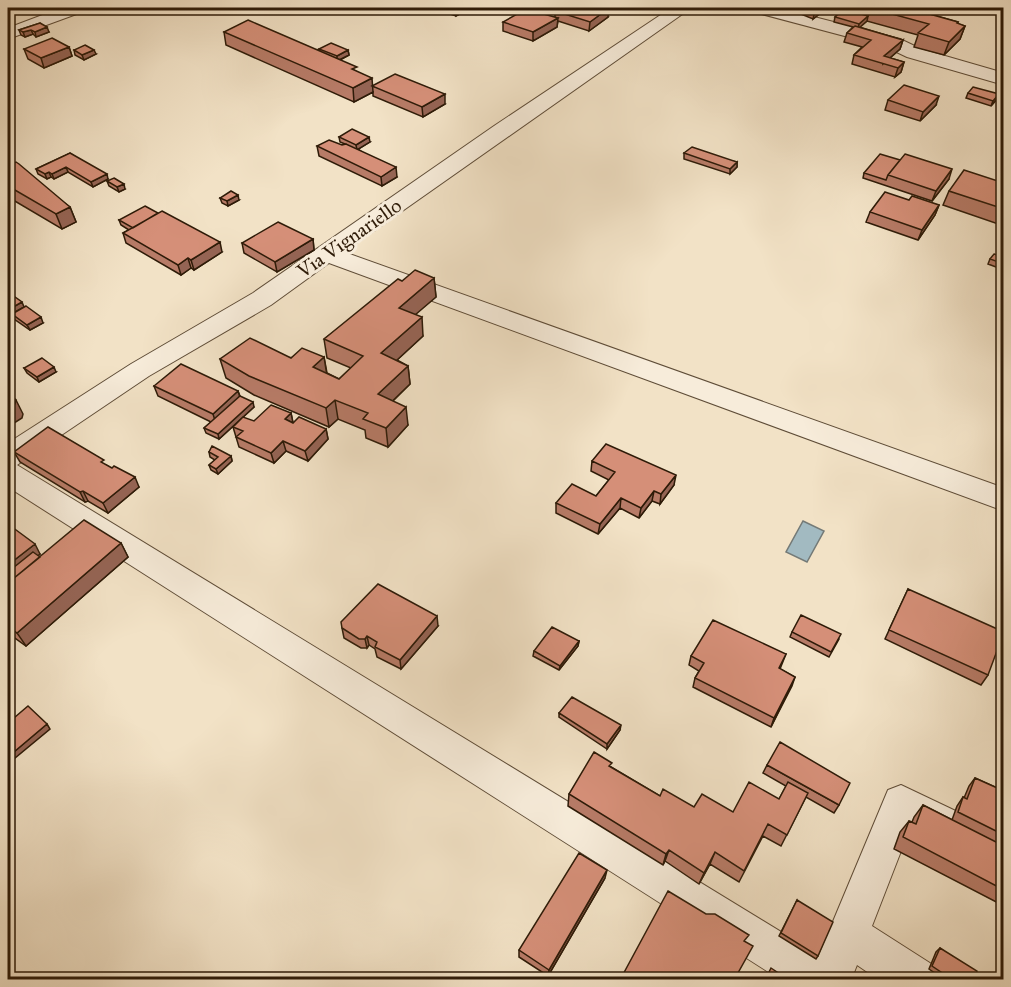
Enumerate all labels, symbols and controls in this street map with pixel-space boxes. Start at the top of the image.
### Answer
street label: Via Vignariello [291,193,407,284]

